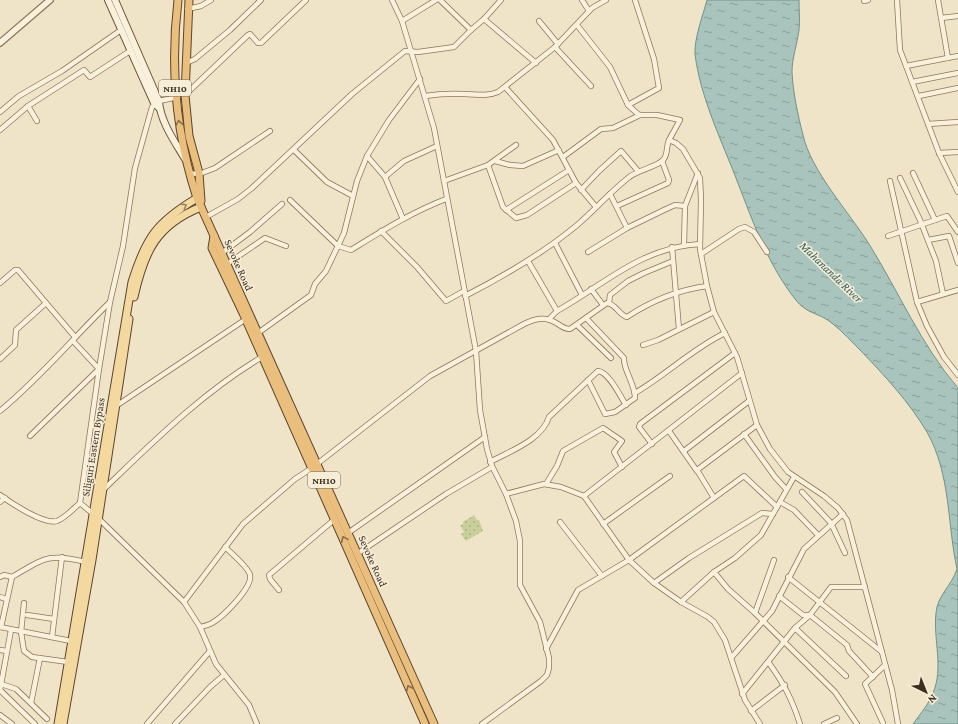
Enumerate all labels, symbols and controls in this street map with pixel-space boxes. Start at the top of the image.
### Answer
road number: NH10 [159,80,191,96]
one-way arrow [175,119,183,126]
one-way arrow [180,204,187,211]
street label: Sevoke Road [222,238,256,293]
water label: Mahananda River [796,238,866,306]
street label: Siliguri Eastern Bypass [79,397,108,498]
road number: NH10 [308,472,340,488]
street label: Sevoke Road [356,534,390,589]
one-way arrow [340,536,348,543]
north arrow [906,672,946,712]
one-way arrow [406,685,414,692]
text: N [926,692,940,707]

